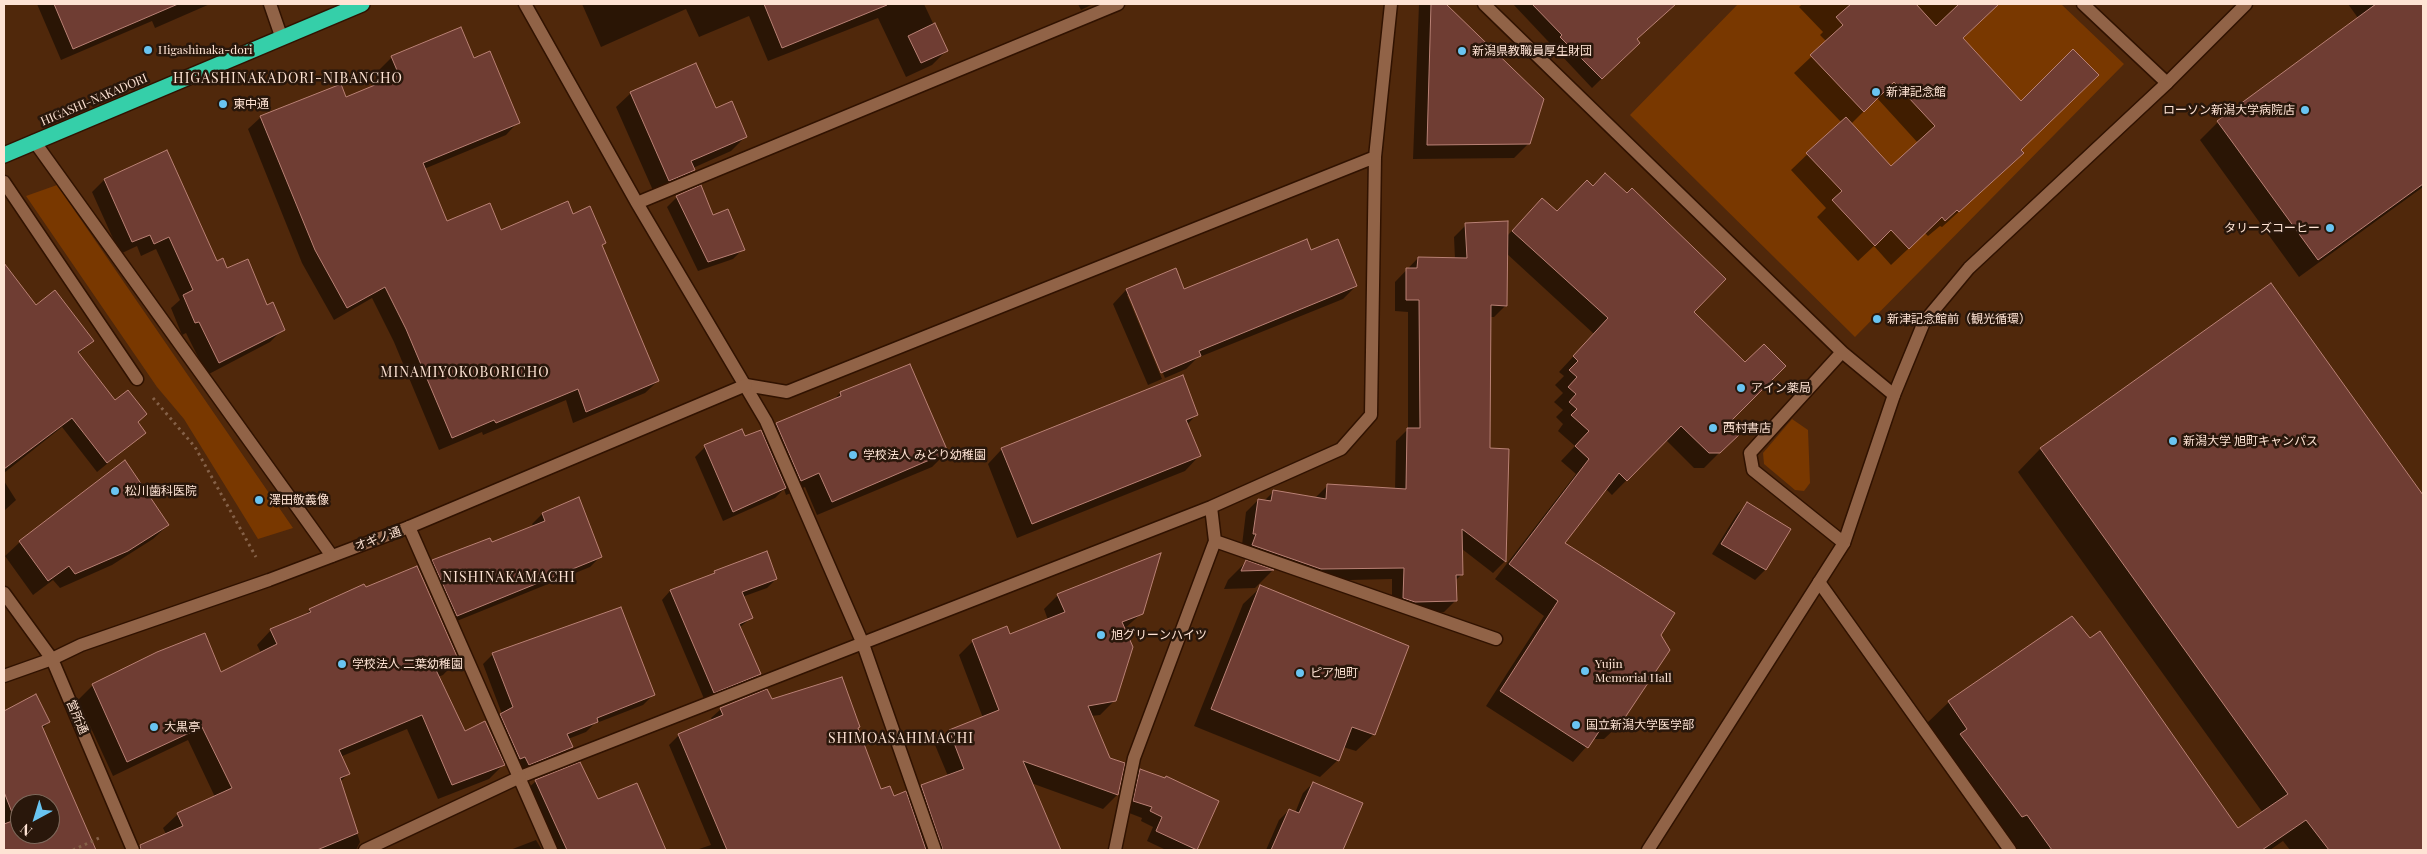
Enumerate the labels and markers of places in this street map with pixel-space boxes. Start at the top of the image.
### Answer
place label: Higashinaka-dori [158,43,253,57]
marker: Higashinaka-dori [142,44,154,56]
place label: 新潟県教職員厚生財団 [1472,44,1592,58]
marker: 新潟県教職員厚生財団 [1456,45,1468,57]
place label: 新津記念館 [1886,85,1946,99]
marker: 新津記念館 [1870,86,1882,98]
place label: 東中通 [233,97,269,111]
marker: 東中通 [217,98,229,110]
place label: ローソン新潟大学病院店 [2163,103,2295,117]
marker: ローソン新潟大学病院店 [2299,104,2311,116]
place label: タリーズコーヒー [2224,221,2320,235]
marker: タリーズコーヒー [2324,222,2336,234]
place label: 新津記念館前（観光循環） [1887,312,2031,326]
marker: 新津記念館前（観光循環） [1871,313,1883,325]
place label: アイン薬局 [1751,381,1811,395]
marker: アイン薬局 [1735,382,1747,394]
place label: 西村書店 [1723,421,1771,435]
marker: 西村書店 [1707,422,1719,434]
place label: 新潟大学 旭町キャンパス [2183,434,2318,448]
marker: 新潟大学 旭町キャンパス [2167,435,2179,447]
place label: 学校法人 みどり幼稚園 [863,448,986,462]
marker: 学校法人 みどり幼稚園 [847,449,859,461]
place label: 松川歯科医院 [125,484,197,498]
marker: 松川歯科医院 [109,485,121,497]
place label: 澤田敬義像 [269,493,329,507]
marker: 澤田敬義像 [253,494,265,506]
place label: 旭グリーンハイツ [1111,628,1207,642]
marker: 旭グリーンハイツ [1095,629,1107,641]
place label: 学校法人 二葉幼稚園 [352,657,463,671]
place label: Yujin Memorial Hall [1595,657,1672,685]
marker: 学校法人 二葉幼稚園 [336,658,348,670]
marker: Yujin Memorial Hall [1579,665,1591,677]
place label: ピア旭町 [1310,666,1358,680]
marker: ピア旭町 [1294,667,1306,679]
place label: 国立新潟大学医学部 [1586,718,1694,732]
marker: 国立新潟大学医学部 [1570,719,1582,731]
place label: 大黒亭 [164,720,200,734]
marker: 大黒亭 [148,721,160,733]

